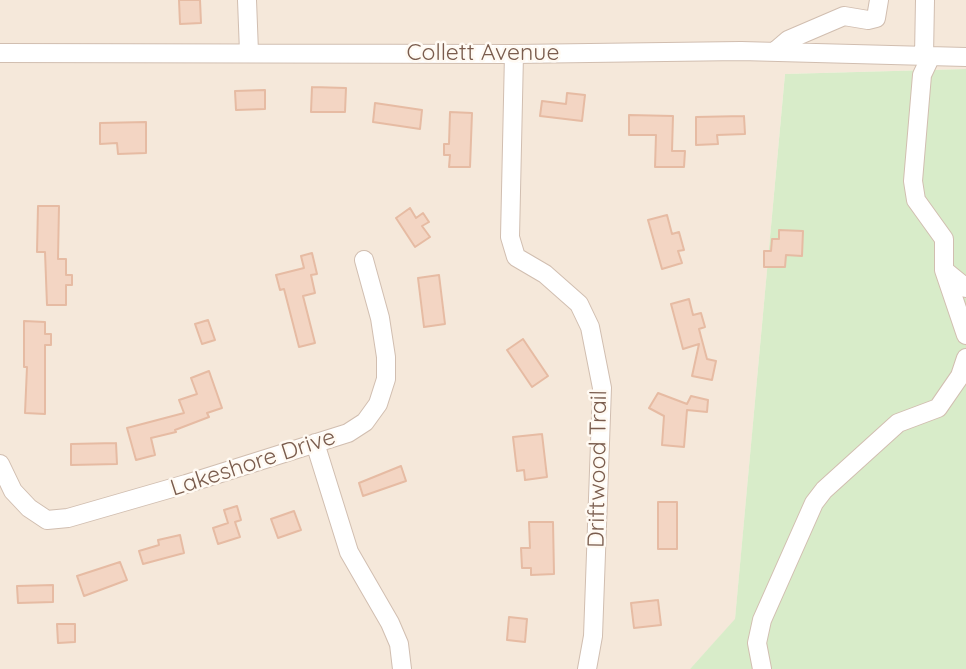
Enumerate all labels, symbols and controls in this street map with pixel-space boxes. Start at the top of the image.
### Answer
street label: Collett Avenue [407,39,559,67]
street label: Driftwood Trail [583,390,613,548]
street label: Lakeshore Drive [167,423,339,503]

